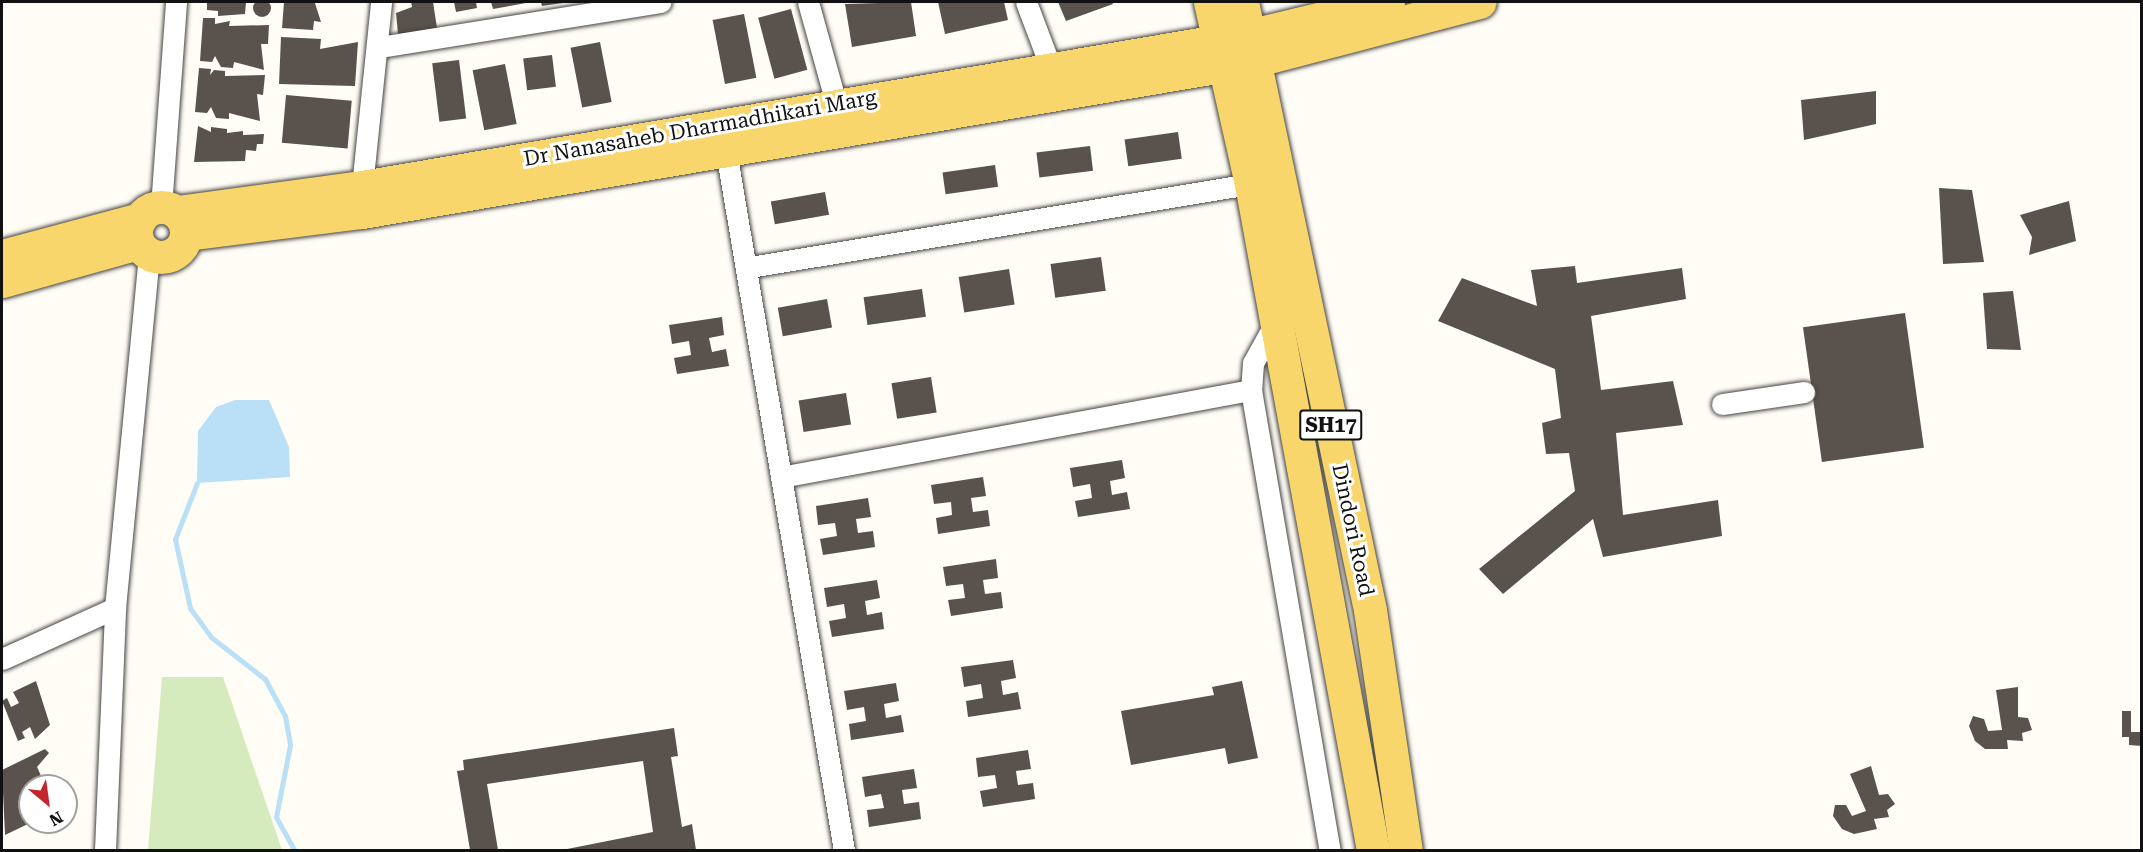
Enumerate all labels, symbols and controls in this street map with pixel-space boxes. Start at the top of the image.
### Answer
street label: Dr Nanasaheb Dharmadhikari Marg [522,85,878,171]
road number: SH17 [1298,408,1364,442]
street label: Dindori Road [1327,461,1379,599]
north arrow [18,774,78,834]
text: N [46,807,66,830]

